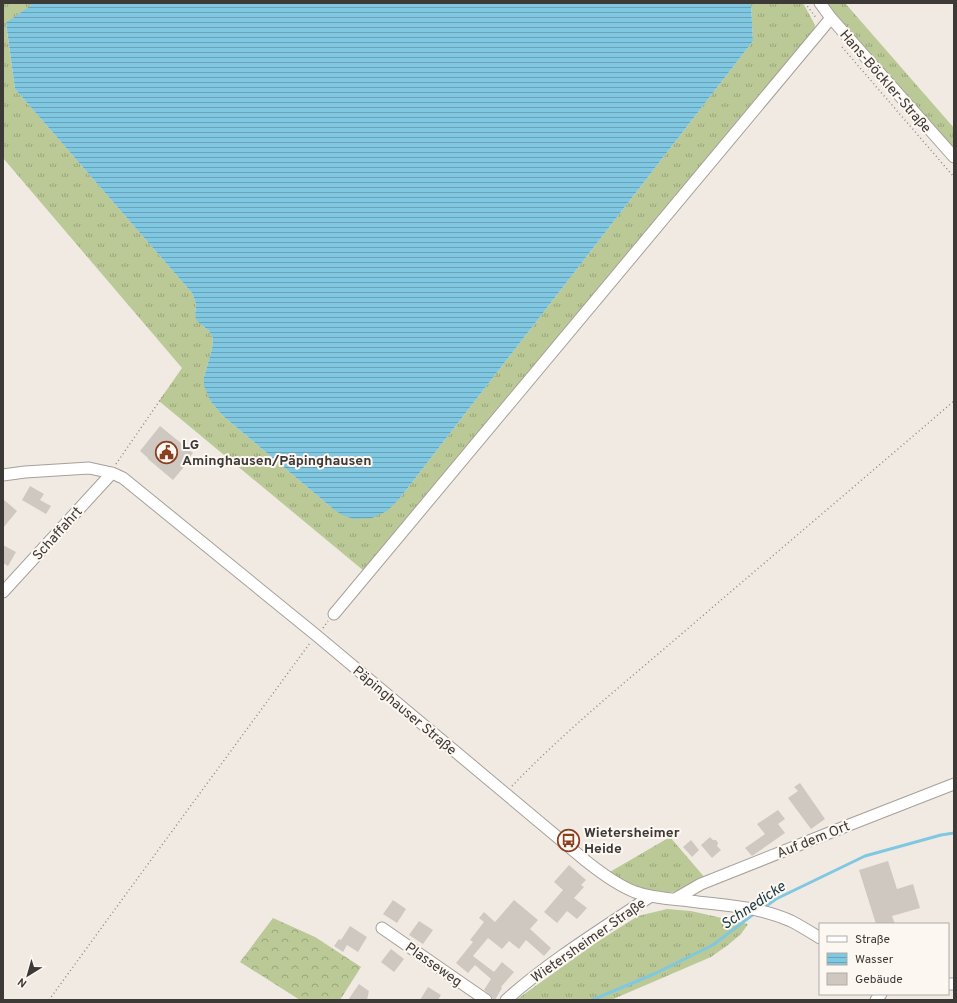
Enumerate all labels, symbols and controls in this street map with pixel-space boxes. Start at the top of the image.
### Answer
street label: Hans-Böckler-Straße [835,27,934,137]
place label: LG Aminghausen/Päpinghausen [182,437,371,470]
public building icon: LG Aminghausen/Päpinghausen [154,439,180,465]
street label: Schaffahrt [30,504,87,564]
street label: Päpinghauser Straße [349,663,459,760]
street label: Auf dem Ort [775,818,853,863]
place label: Wietersheimer Heide [584,825,680,858]
bus stop icon: Wietersheimer Heide [555,827,581,853]
water label: Schnedicke [718,878,790,935]
street label: Wietersheimer Straße [528,895,649,987]
legend [819,923,949,995]
text: Straße [855,932,890,948]
street label: Plasseweg [401,939,465,991]
text: Wasser [855,952,894,968]
north arrow [8,955,48,995]
text: Gebäude [855,972,903,988]
text: N [15,974,30,990]

